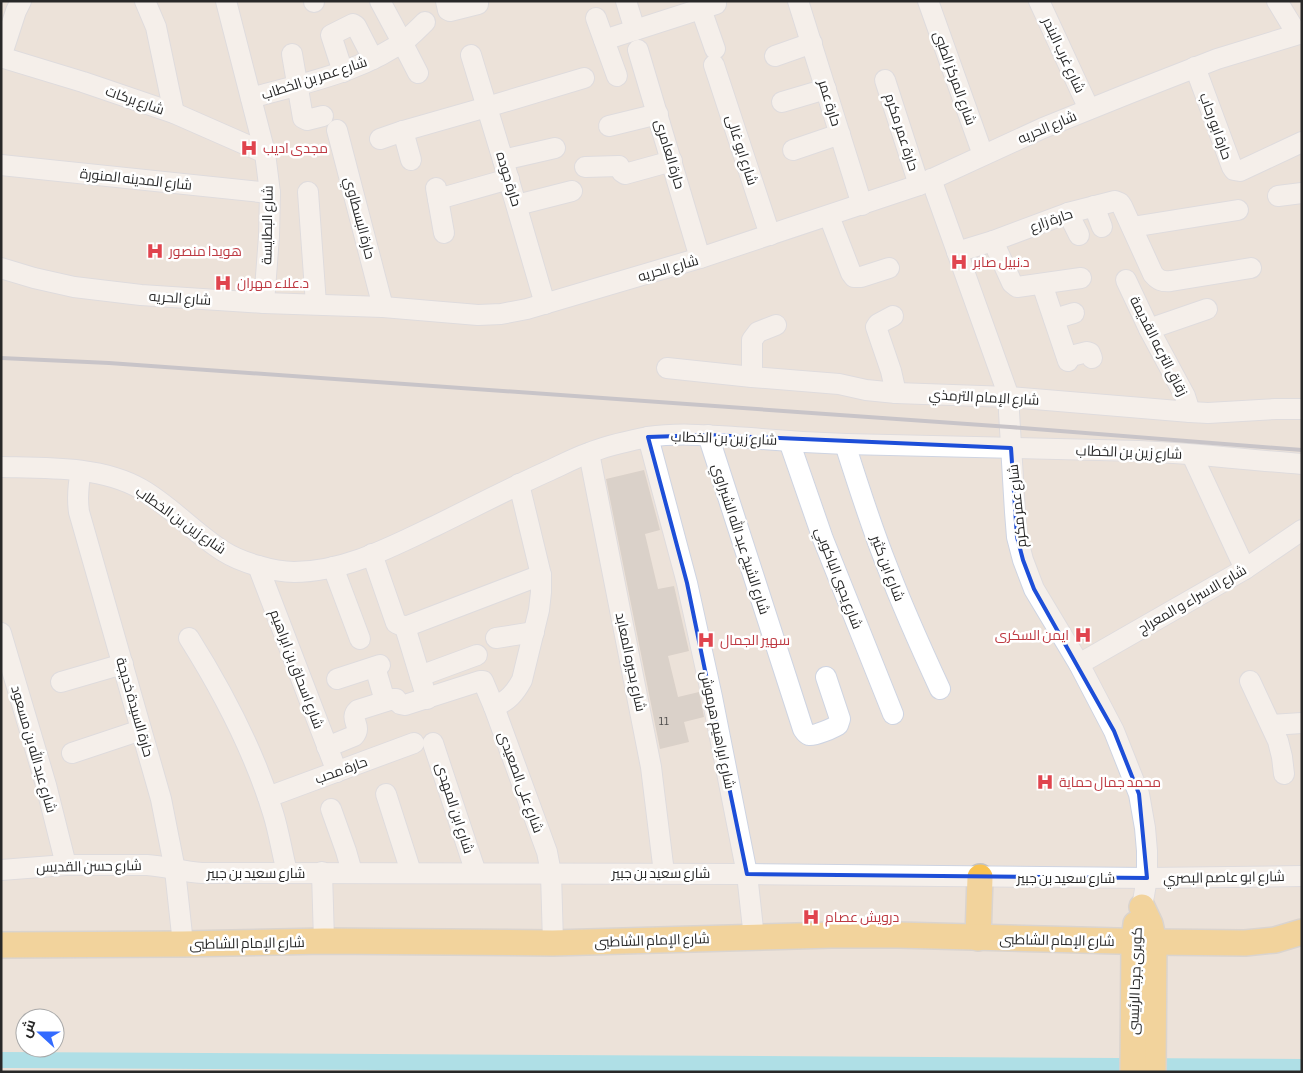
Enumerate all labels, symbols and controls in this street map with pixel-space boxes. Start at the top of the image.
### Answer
street label: شارع غرب البندر [1038,14,1088,96]
street label: شارع المركز الطبى [930,29,979,128]
street label: شارع عمر بن الخطاب [259,53,369,104]
street label: حارة عمر [815,77,845,128]
street label: شارع بركات [103,83,166,118]
street label: حارة ابو رحاب [1197,90,1235,162]
street label: حارة عمر مكرم [880,91,922,173]
street label: شارع الحريه [1015,107,1079,147]
street label: شارع ابو غالى [722,113,761,188]
street label: حارة العامرى [652,117,688,191]
hospital icon: مجدى اديب [239,138,259,158]
place label: مجدى اديب [263,140,328,156]
street label: حارة جوده [493,150,525,208]
street label: شارع المدينه المنورة [79,165,193,194]
street label: حارة البسطاوي [338,175,379,262]
street label: شارع البطايسة [258,185,277,265]
street label: حارة زارع [1027,205,1075,236]
hospital icon: هويدا منصور [145,241,165,261]
place label: هويدا منصور [168,243,242,259]
street label: شارع الحريه [636,252,700,285]
hospital icon: د.نبيل صابر [949,252,969,272]
place label: د.نبيل صابر [972,254,1029,270]
hospital icon: د.علاء مهران [213,273,233,293]
place label: د.علاء مهران [237,275,309,291]
street label: شارع الحريه [148,288,212,309]
street label: زقاق الترعه القديمة [1126,293,1191,399]
street label: شارع الإمام الترمذي [928,386,1040,412]
street label: شارع زين بن الخطاب [670,428,777,449]
street label: شارع زين بن الخطاب [1075,442,1182,463]
street label: شارع الشيخ عبد الله الشبراوي [705,461,774,618]
street label: شارع عمر مكرم [1005,463,1031,549]
street label: شارع زين بن الخطاب [132,483,229,558]
street label: شارع يحيي الباكوبي [809,525,866,632]
street label: شارع ابن كثير [867,532,908,604]
street label: شارع الاسراء و المعراج [1135,562,1249,637]
street label: شارع اسحاق بن ابراهيم [265,607,327,732]
street label: شارع بحيره المعابد [612,611,649,713]
hospital icon: ايمن السكرى [1073,625,1093,645]
place label: ايمن السكرى [995,627,1069,643]
hospital icon: سهير الجمال [696,630,716,650]
place label: سهير الجمال [720,632,790,649]
street label: حارة السيدة خديجة [113,655,157,759]
street label: شارع ابراهيم هرموش [696,670,738,791]
street label: شارع عبد الله بن مسعود [7,683,61,815]
house number: 11 [659,715,669,727]
street label: شارع على الصعيدى [494,729,547,835]
street label: حارة محب [313,753,369,787]
street label: شارع ابن المهدى [432,761,477,856]
hospital icon: محمد جمال حماية [1035,772,1055,792]
place label: محمد جمال حماية [1059,774,1161,791]
street label: شارع حسن القديس [36,857,142,876]
street label: شارع سعيد بن جبير [206,865,305,882]
street label: شارع سعيد بن جبير [611,865,710,882]
street label: شارع ابو عاصم البصري [1163,868,1285,890]
street label: شارع سعيد بن جبير [1016,870,1115,887]
hospital icon: درويش عصام [801,907,821,927]
place label: درويش عصام [825,909,899,927]
street label: كوبرى جرجا الرئيسى [1125,927,1145,1035]
street label: شارع الإمام الشاطبى [594,930,710,952]
street label: شارع الإمام الشاطبى [999,931,1115,951]
street label: شارع الإمام الشاطبى [189,934,305,954]
north arrow [15,1008,65,1058]
text: ش [17,1017,39,1040]

